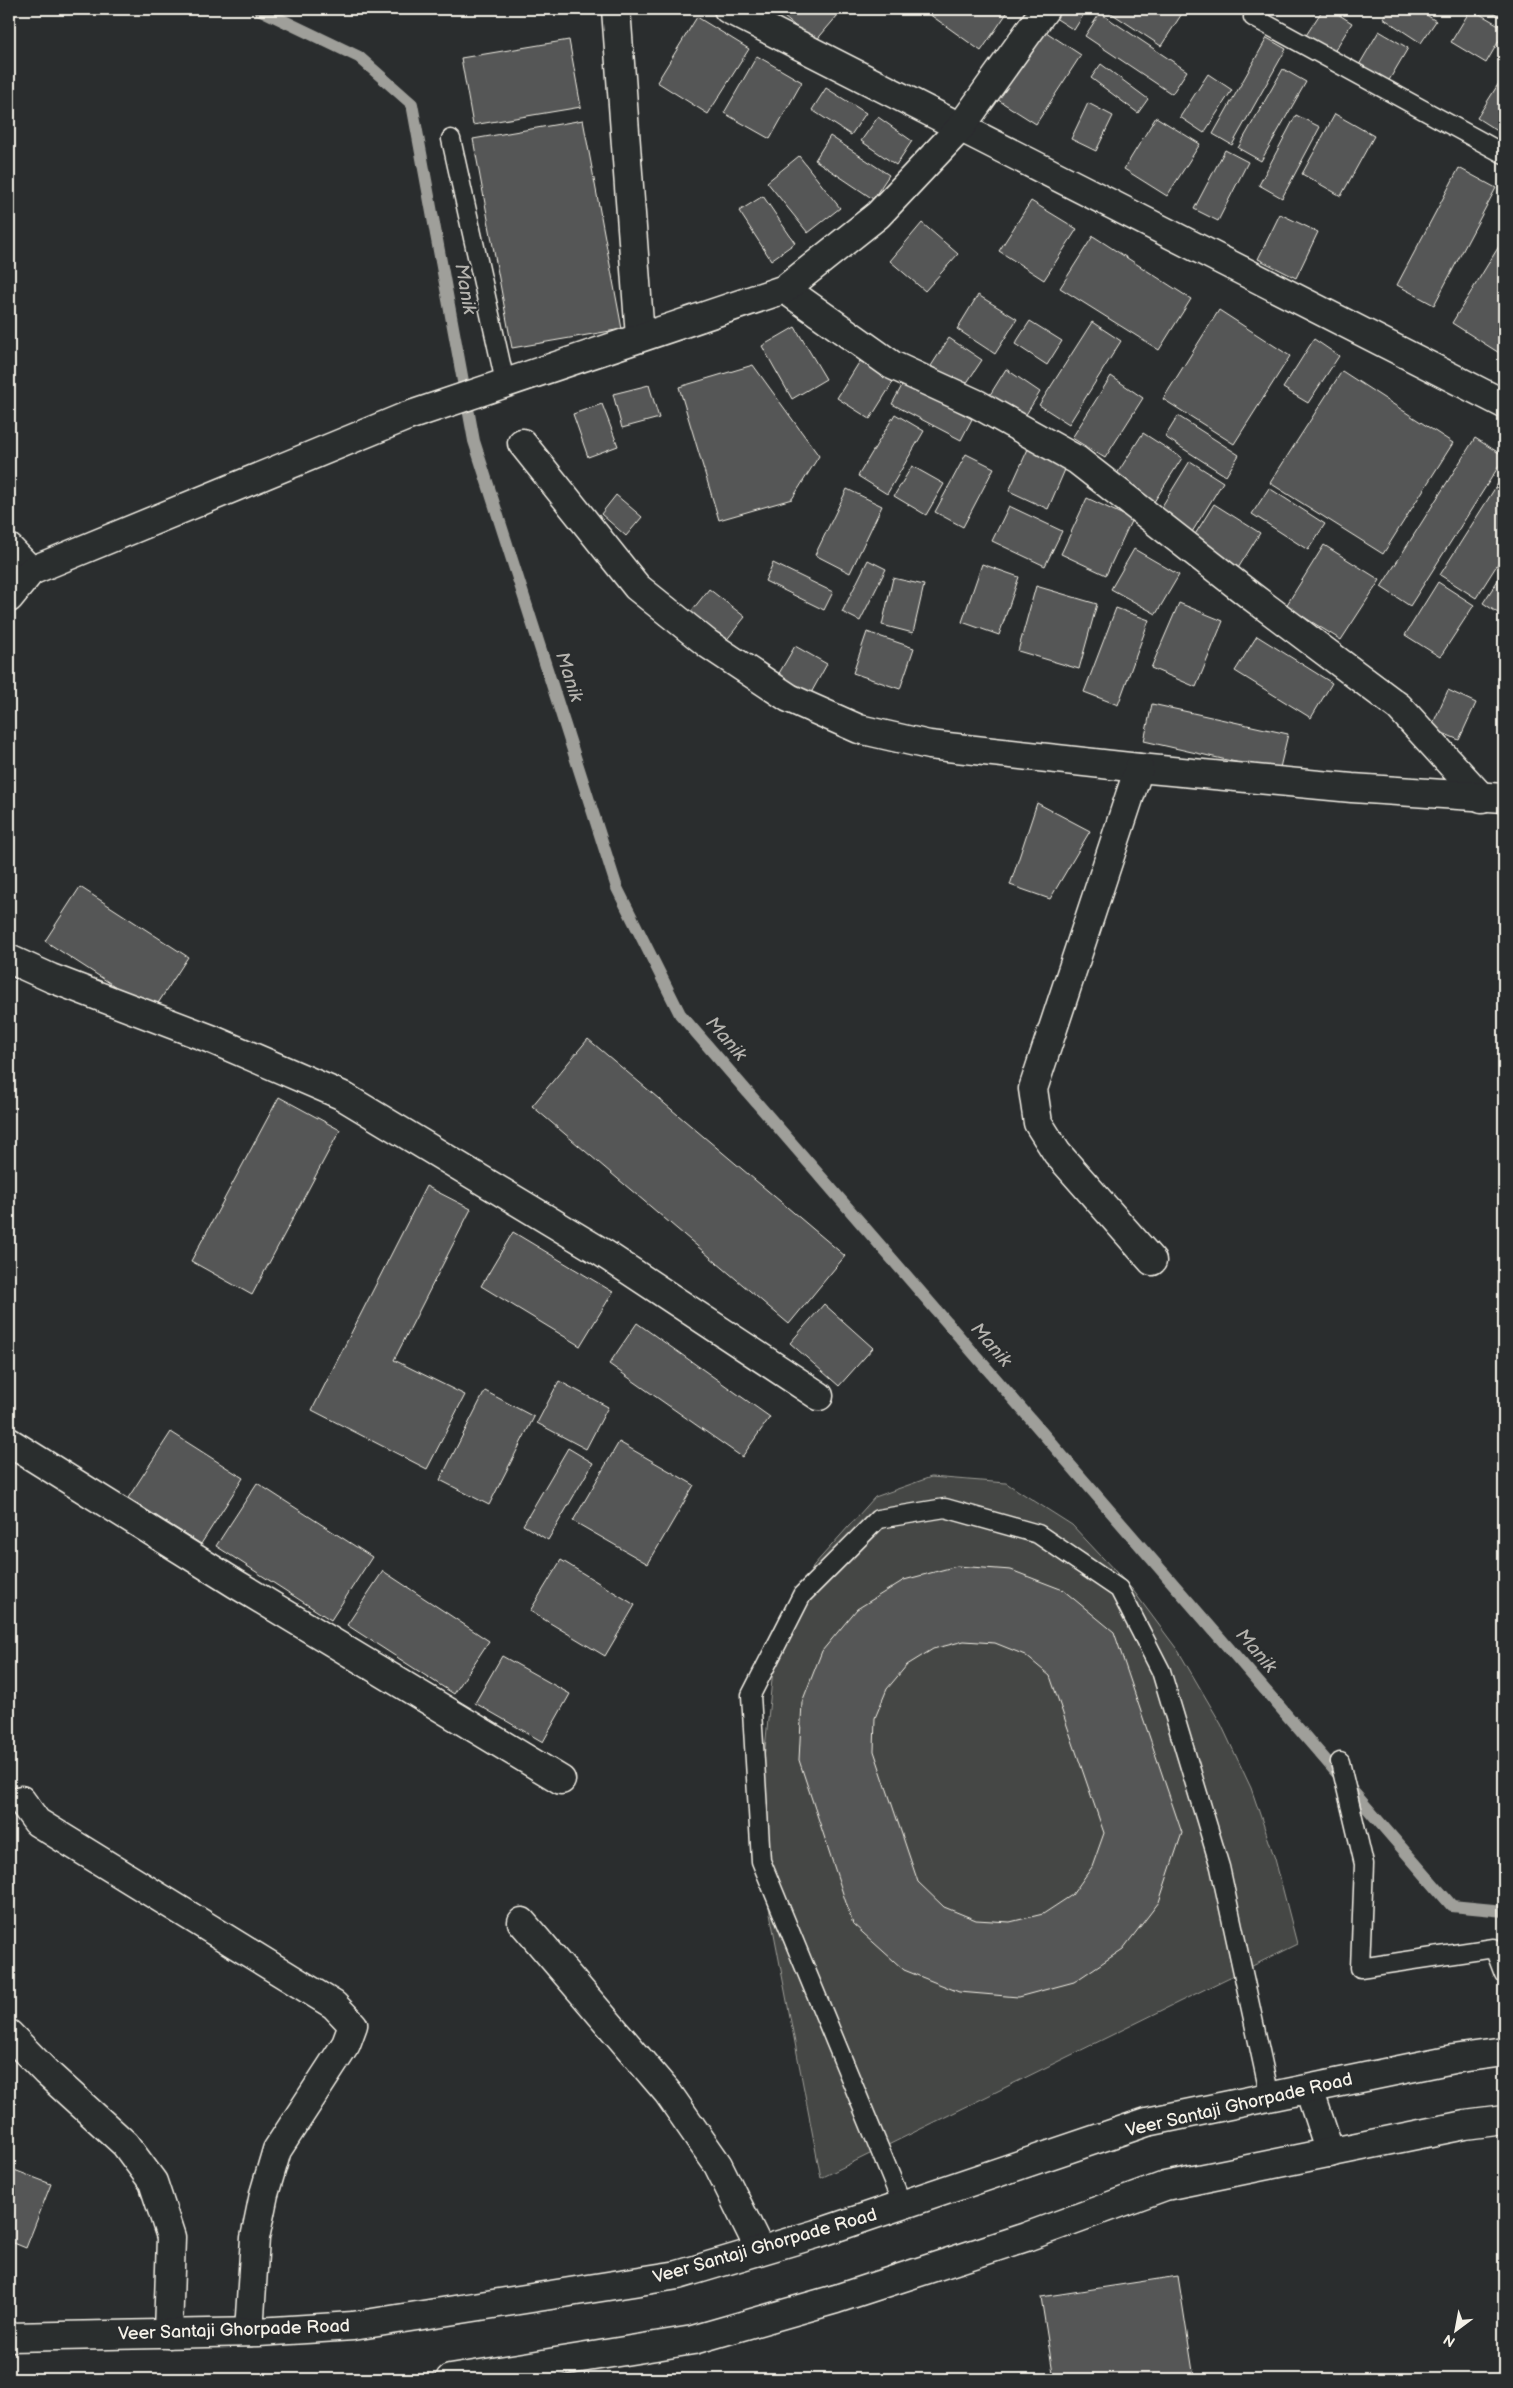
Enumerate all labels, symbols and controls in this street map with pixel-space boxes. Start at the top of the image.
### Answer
water label: Manik [449,262,481,317]
water label: Manik [550,649,588,706]
water label: Manik [701,1012,752,1066]
water label: Manik [966,1318,1017,1372]
water label: Manik [1231,1624,1282,1678]
street label: Veer Santaji Ghorpade Road [1124,2069,1354,2141]
street label: Veer Santaji Ghorpade Road [651,2204,879,2288]
north arrow [1430,2306,1480,2356]
street label: Veer Santaji Ghorpade Road [118,2315,350,2345]
text: N [1440,2331,1458,2351]

